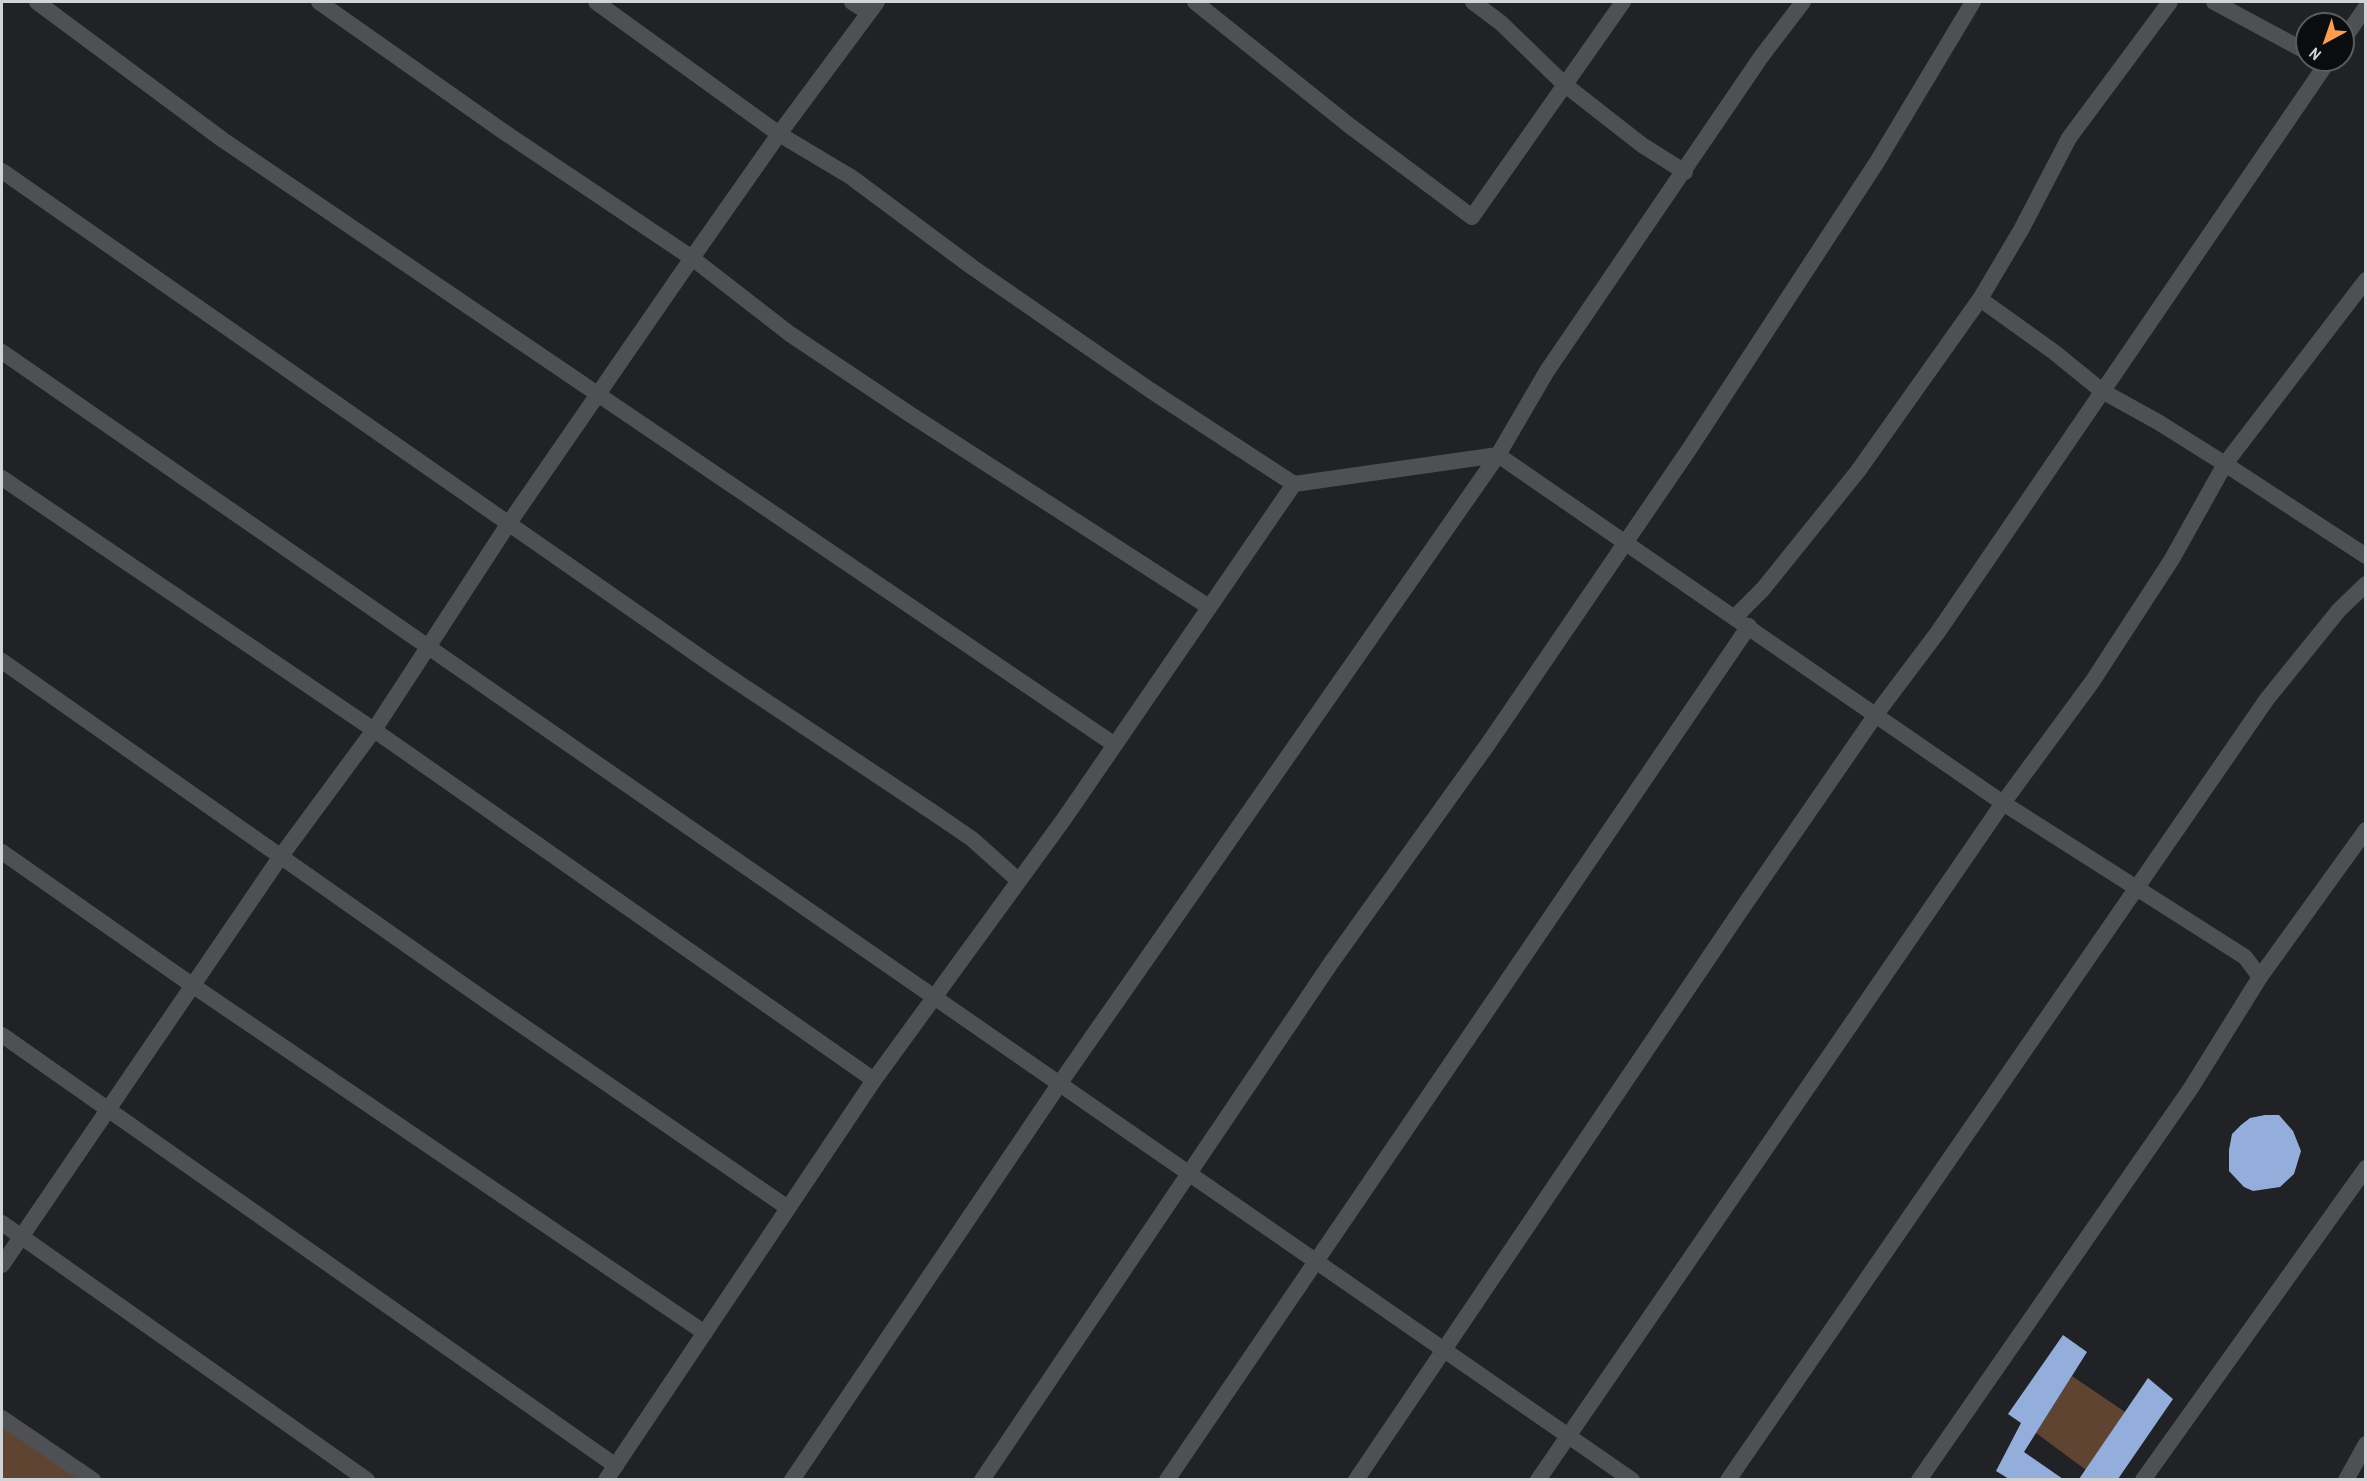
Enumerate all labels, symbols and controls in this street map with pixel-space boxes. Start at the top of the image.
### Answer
north arrow [2295,12,2355,72]
text: N [2304,43,2325,66]

